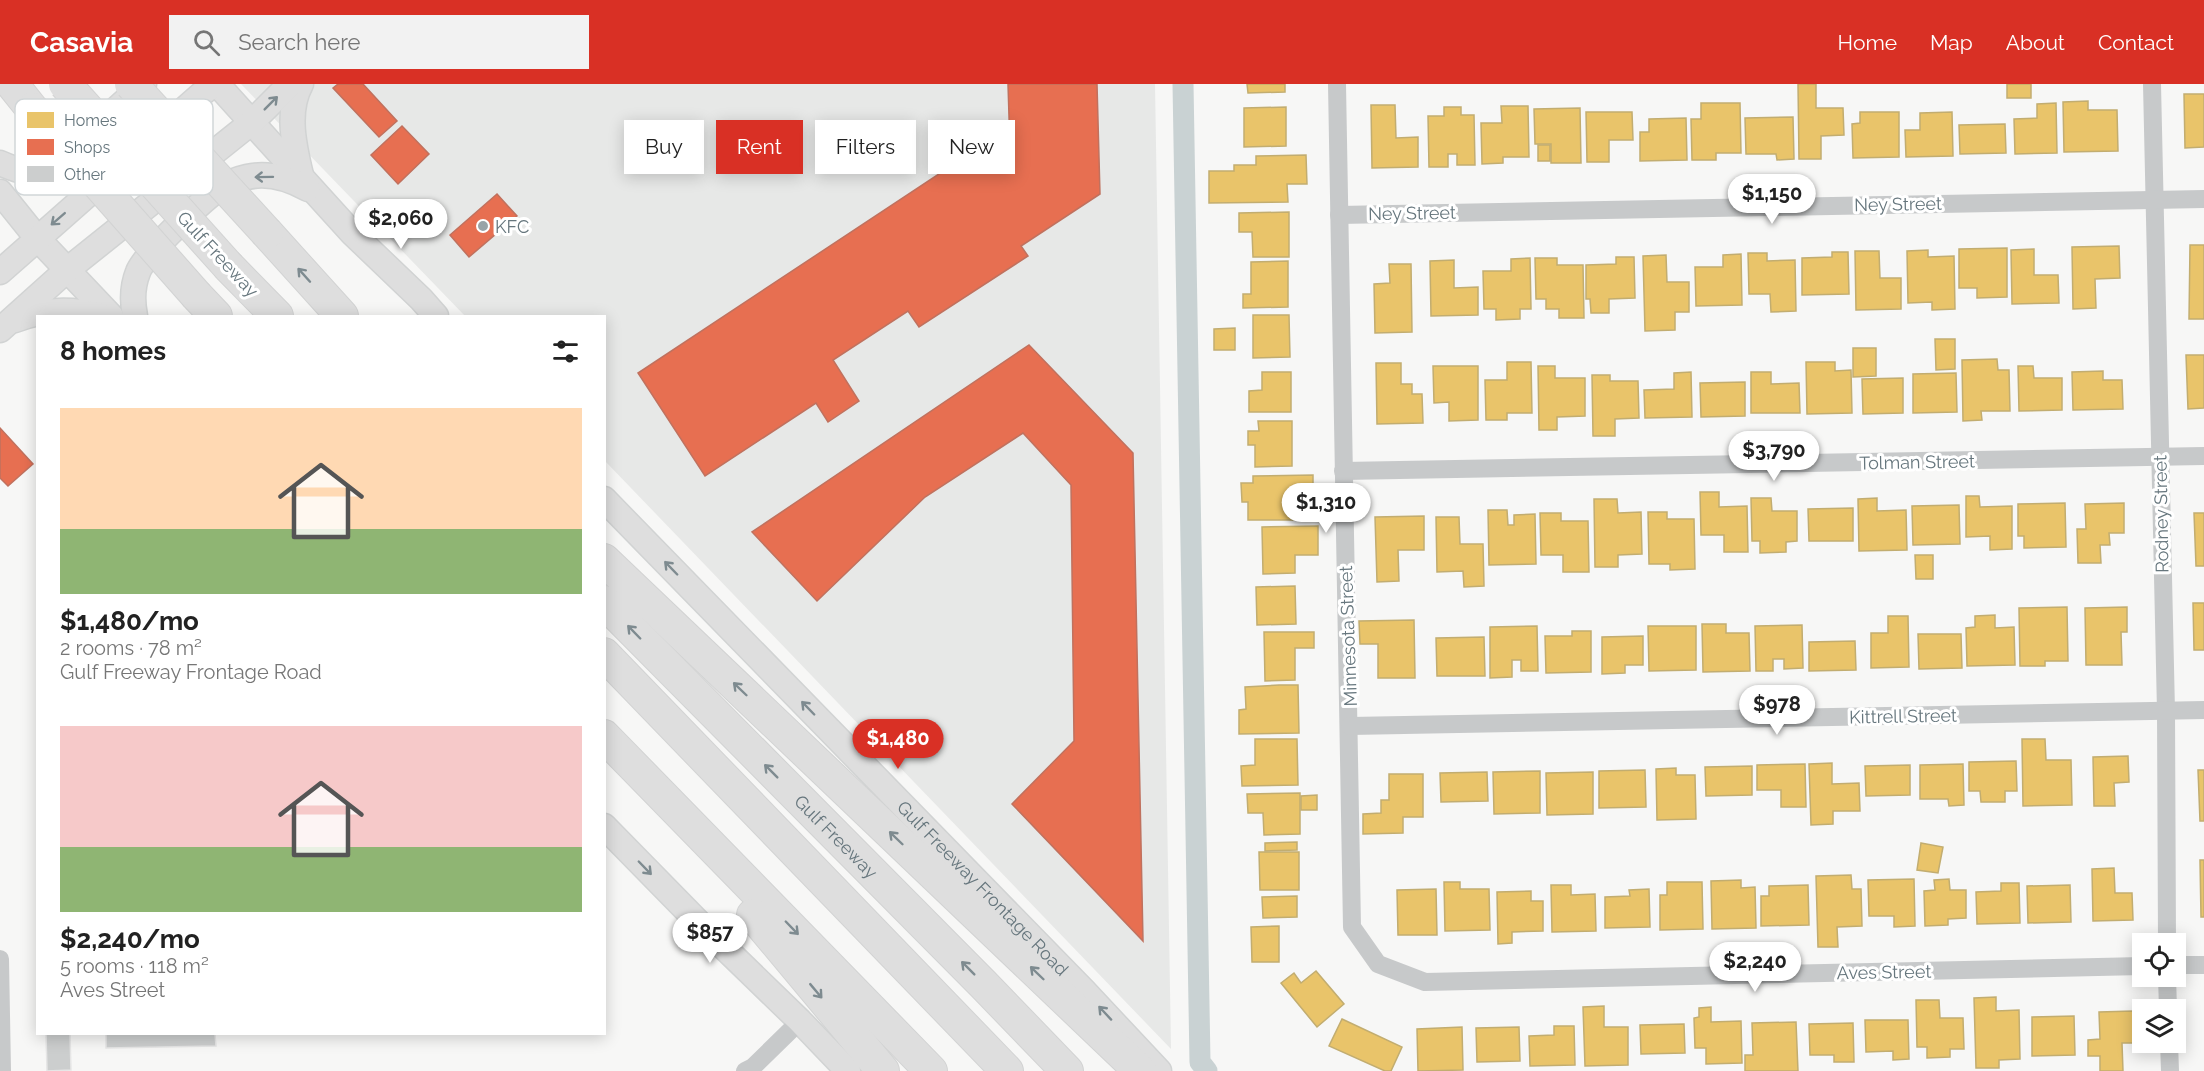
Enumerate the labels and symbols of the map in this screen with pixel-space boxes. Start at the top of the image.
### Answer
one-way arrow [264,96,279,110]
legend [15,99,213,195]
text: Homes [64,111,117,130]
text: Shops [64,138,110,157]
text: Other [64,165,106,184]
one-way arrow [254,171,274,182]
pin: $1,150 [1723,174,1821,225]
street label: Ney Street [1854,193,1942,215]
pin: $2,060 [352,199,450,250]
street label: Ney Street [1368,202,1456,224]
street label: Gulf Freeway [173,207,263,301]
one-way arrow [51,212,66,226]
place label: KFC [495,216,529,237]
marker: KFC [476,219,490,233]
one-way arrow [297,268,311,283]
pin: $3,790 [1725,431,1823,482]
street label: Tolman Street [1859,450,1975,474]
street label: Rodney Street [2149,455,2173,573]
pin: $1,310 [1277,483,1375,534]
one-way arrow [664,560,679,575]
street label: Minnesota Street [1335,565,1361,707]
one-way arrow [626,625,641,640]
one-way arrow [732,681,747,696]
pin: $978 [1741,685,1813,736]
one-way arrow [800,700,815,715]
street label: Kittrell Street [1849,705,1957,727]
pin: $1,480 [849,719,947,770]
one-way arrow [764,763,778,778]
street label: Gulf Freeway [791,790,883,883]
street label: Gulf Freeway Frontage Road [893,796,1073,979]
one-way arrow [888,831,903,845]
one-way arrow [638,861,652,876]
pin: $857 [674,913,746,964]
one-way arrow [785,921,799,936]
pin: $2,240 [1706,942,1804,993]
one-way arrow [960,961,975,976]
street label: Aves Street [1837,961,1931,983]
one-way arrow [1029,965,1044,980]
one-way arrow [810,983,823,999]
one-way arrow [1098,1006,1112,1021]

